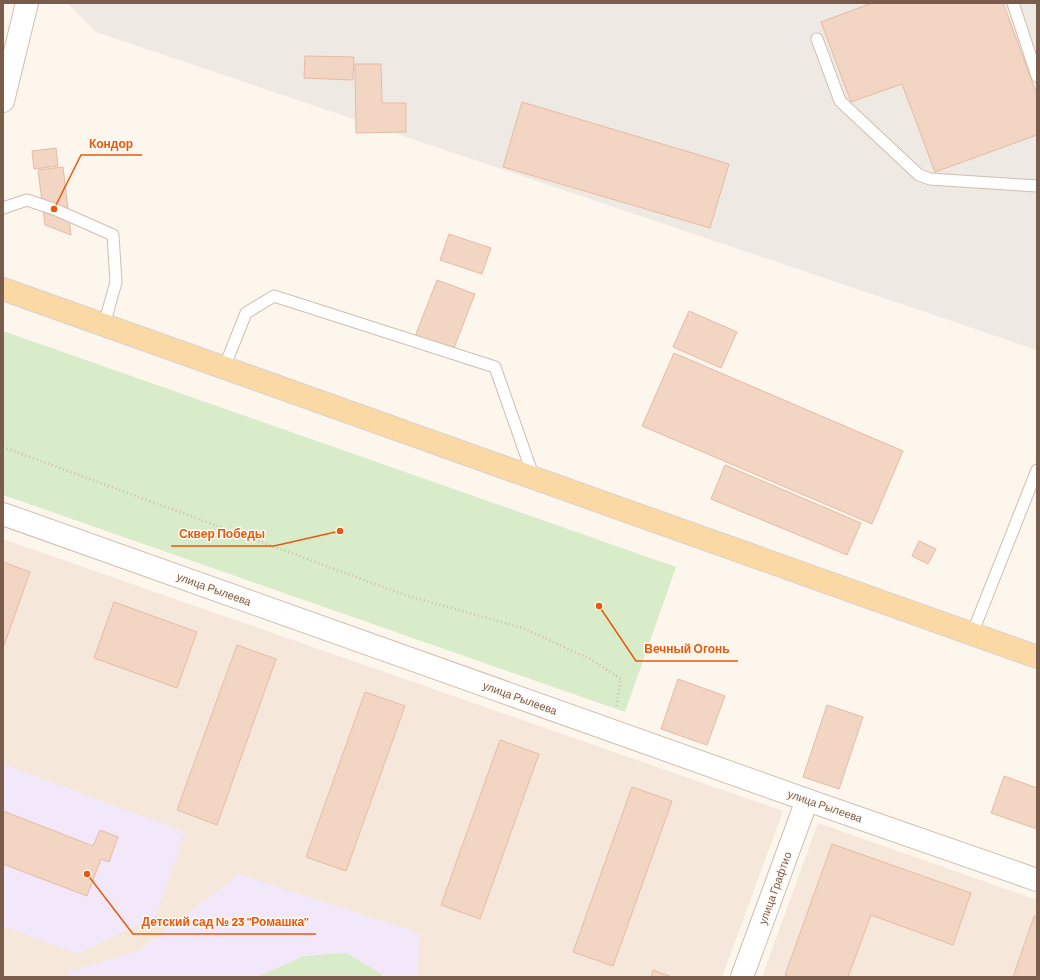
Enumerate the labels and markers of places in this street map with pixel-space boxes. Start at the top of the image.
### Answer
callout: Кондор [81,131,142,155]
callout: Сквер Победы [171,522,274,546]
callout: Вечный Огонь [636,637,738,661]
callout: Детский сад № 23 "Ромашка" [133,910,316,934]

